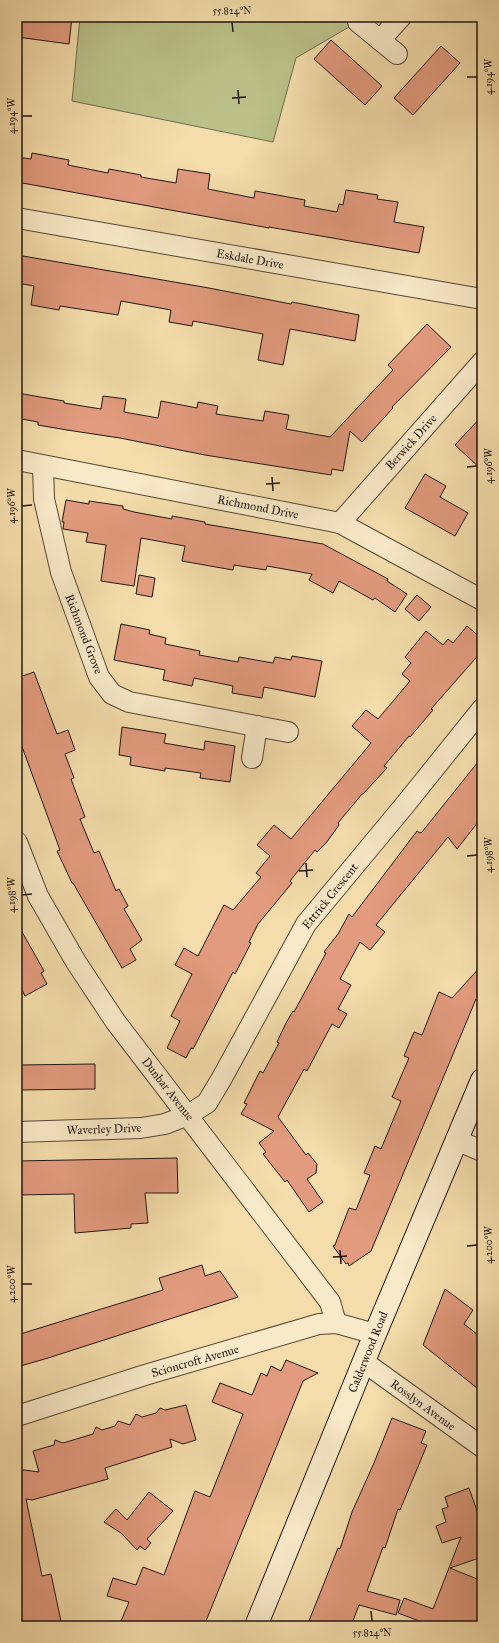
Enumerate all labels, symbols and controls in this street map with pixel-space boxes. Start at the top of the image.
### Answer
text: 55.824°N [212,5,252,17]
text: 4.194°W [483,59,495,95]
text: 4.194°W [6,98,18,134]
street label: Eskdale Drive [215,246,285,272]
street label: Berwick Drive [383,411,439,473]
text: 4.196°W [483,448,495,484]
text: 4.196°W [6,488,18,524]
street label: Richmond Drive [216,492,300,522]
street label: Richmond Grove [62,592,106,676]
text: 4.198°W [483,837,495,873]
street label: Ettrick Crescent [299,860,361,932]
text: 4.198°W [6,877,18,913]
street label: Dunbar Avenue [139,1055,197,1123]
street label: Waverley Drive [66,1121,142,1137]
text: 4.200°W [483,1226,495,1264]
text: 4.200°W [6,1265,18,1303]
street label: Calderwood Road [345,1309,391,1395]
street label: Scioncroft Avenue [150,1342,240,1380]
street label: Rosslyn Avenue [388,1377,458,1433]
text: 55.824°N [352,1627,392,1639]

